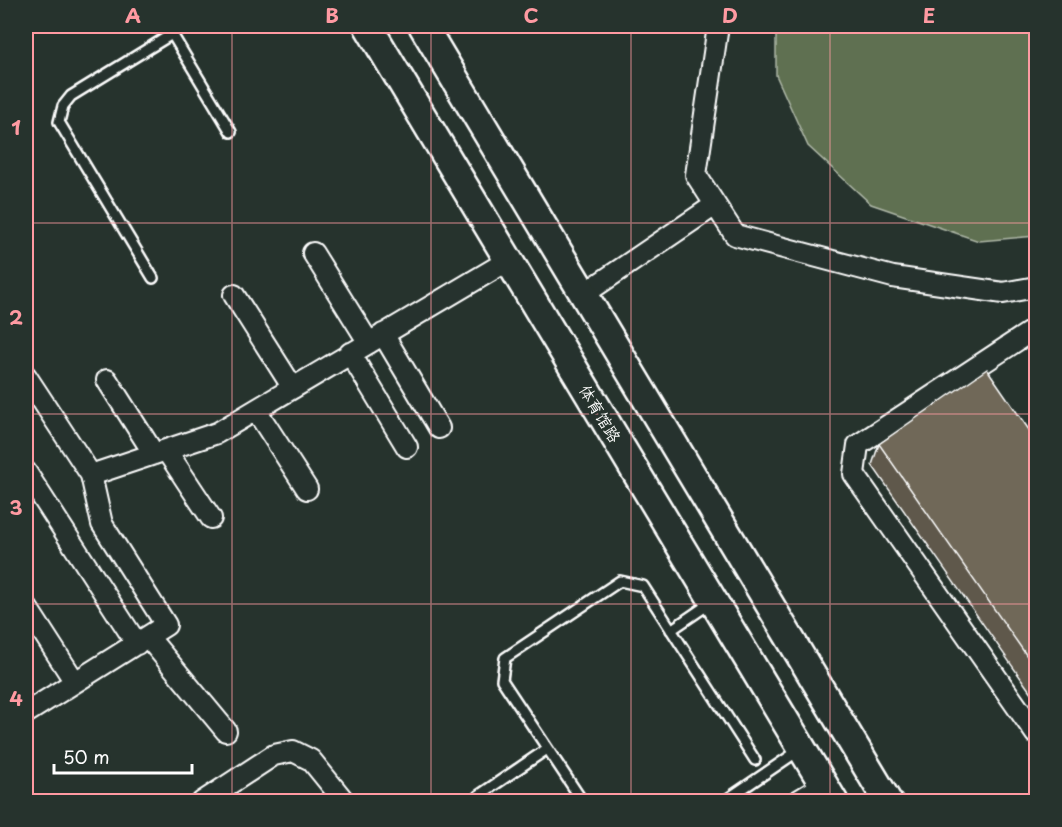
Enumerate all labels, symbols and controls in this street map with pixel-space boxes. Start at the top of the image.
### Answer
text: A [125,0,141,30]
text: B [325,0,339,30]
text: C [523,0,539,30]
text: D [722,0,738,30]
text: E [923,0,935,30]
text: 1 [11,112,21,142]
text: 2 [9,302,23,332]
street label: 体育馆路 [574,379,628,447]
text: 3 [9,492,23,522]
text: 4 [9,683,23,713]
scale bar [54,737,192,775]
text: 50 m [63,743,110,770]

